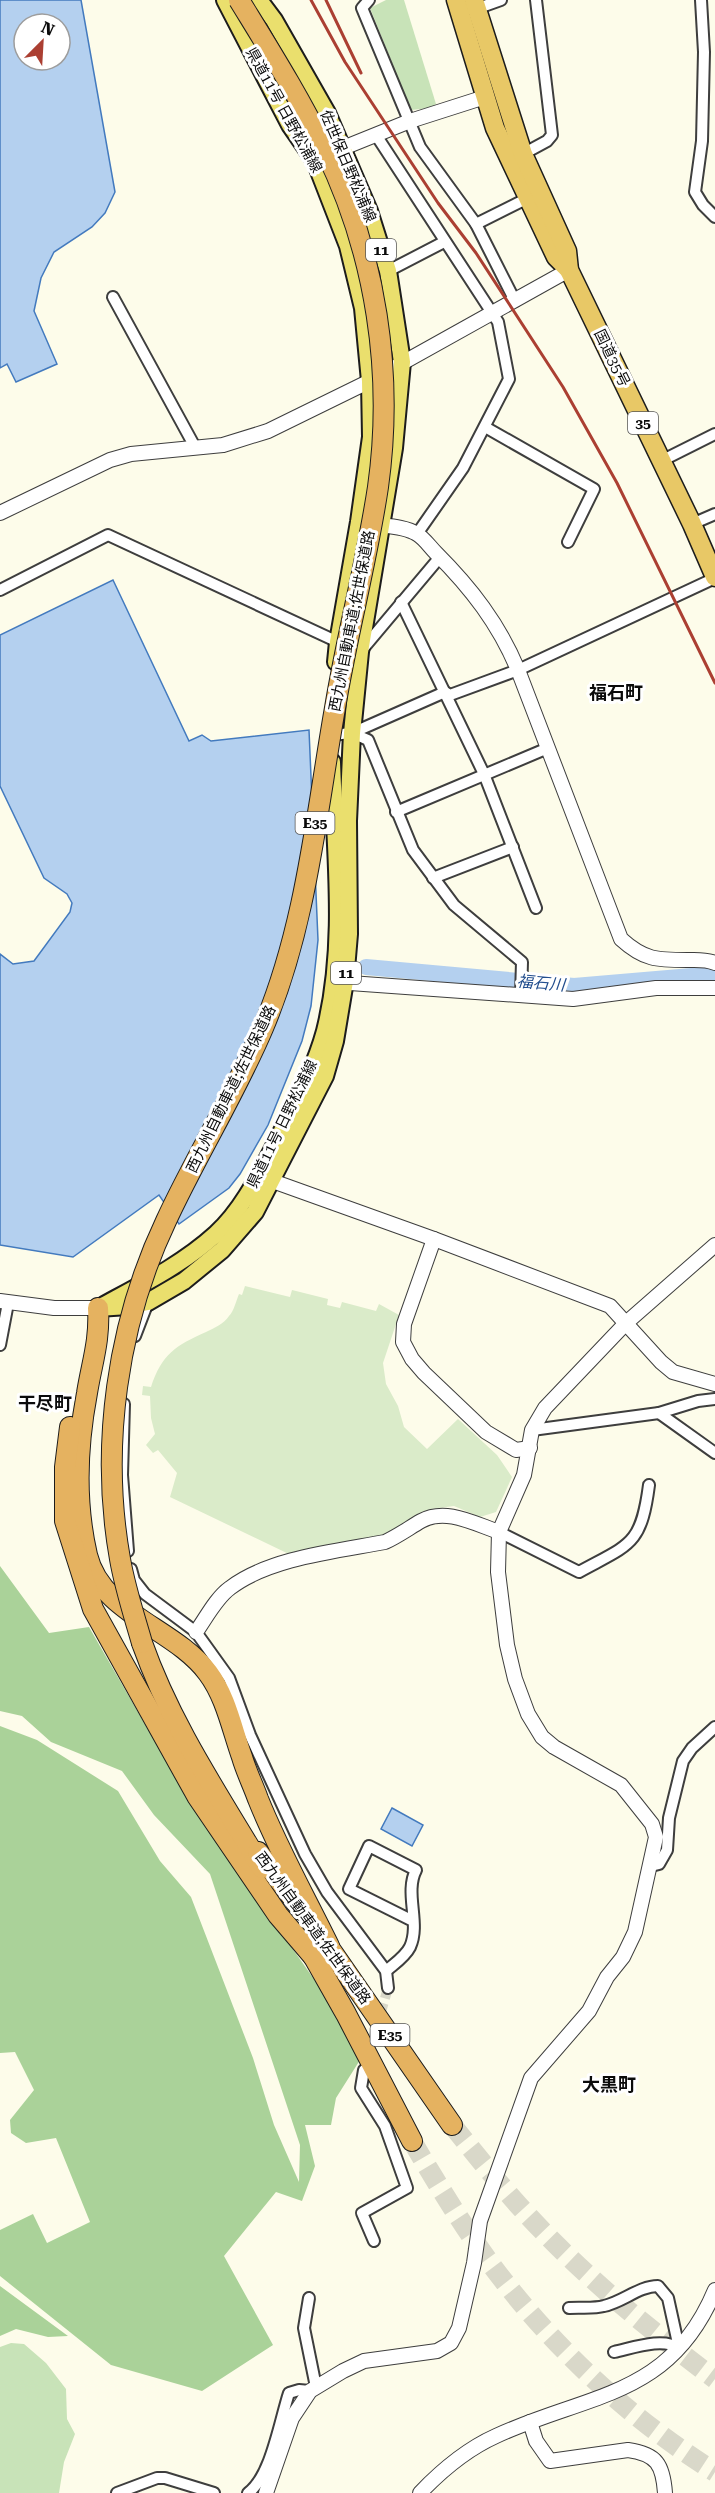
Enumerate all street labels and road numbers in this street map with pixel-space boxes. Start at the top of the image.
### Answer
street label: 県道11号 日野松浦線 [242,44,326,176]
street label: 佐世保日野松浦線 [316,107,380,225]
road number: 11 [366,239,396,261]
street label: 国道35号 [590,326,634,390]
road number: 35 [628,412,658,434]
street label: 西九州自動車道;佐世保道路 [326,529,378,713]
road number: E35 [296,812,334,834]
road number: 11 [331,962,361,984]
street label: 西九州自動車道;佐世保道路 [183,1002,279,1176]
street label: 県道11号 日野松浦線 [243,1057,321,1191]
street label: 西九州自動車道;佐世保道路 [252,1848,374,2008]
road number: E35 [370,2024,410,2046]

